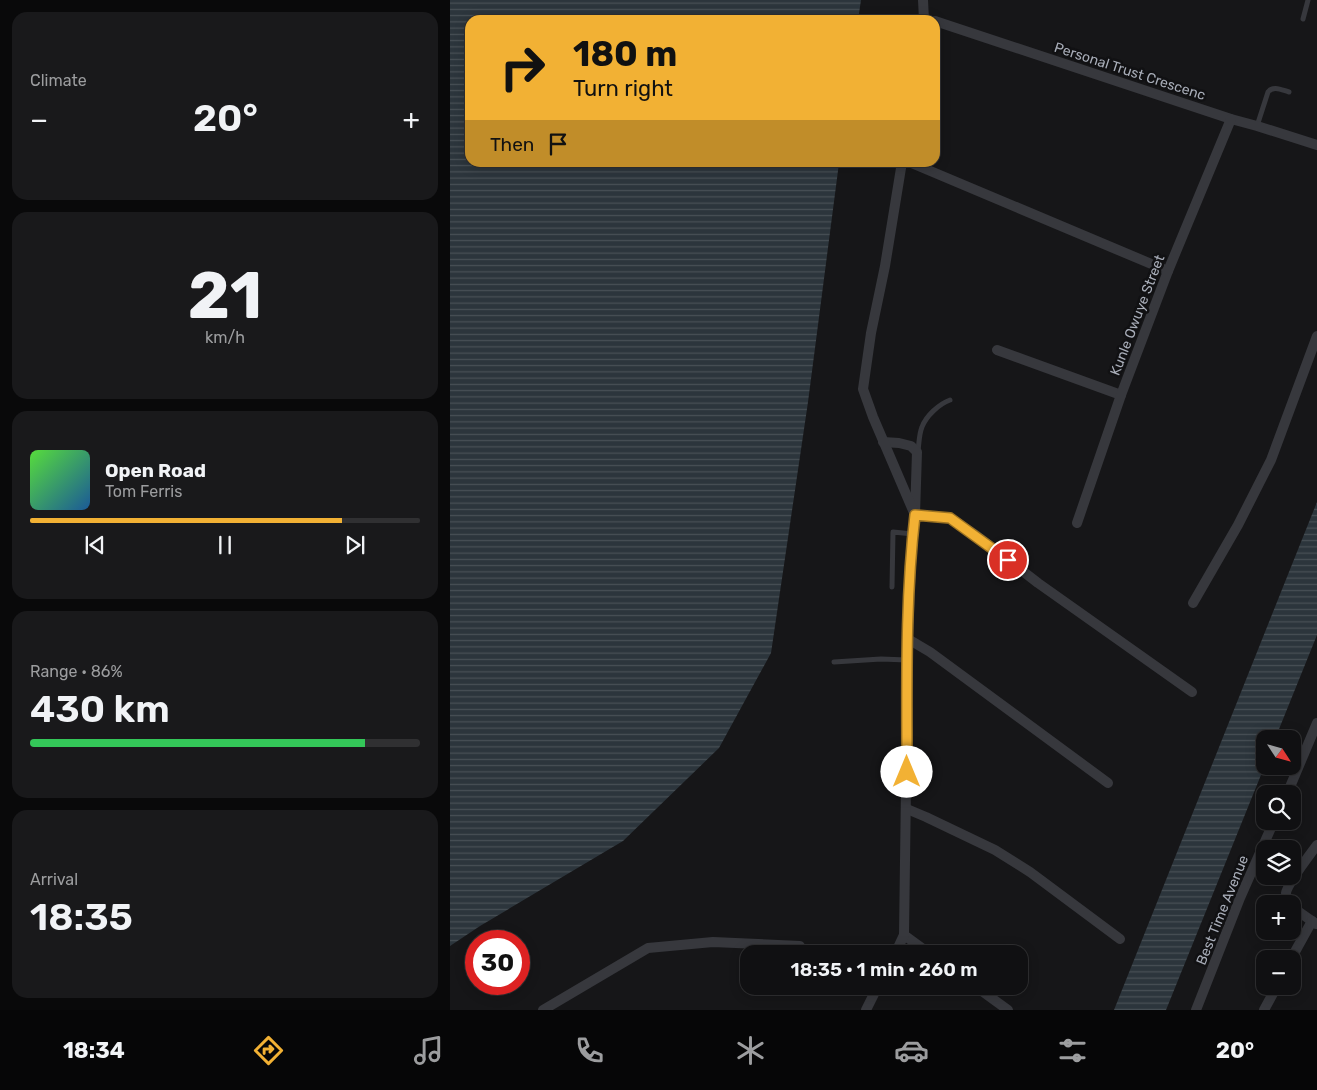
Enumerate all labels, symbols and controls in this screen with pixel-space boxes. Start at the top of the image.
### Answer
text: 180 m [573,33,677,75]
icon: right [490,35,555,100]
street label: Personal Trust Crescenc [1052,39,1208,104]
text: Climate [30,71,87,90]
text: Turn right [573,75,673,102]
text: 20° [193,95,258,141]
text: − [30,103,48,136]
text: + [403,103,420,136]
icon: arrive [544,130,572,158]
text: Then [490,133,534,156]
street label: Kunle Owuye Street [1107,252,1169,378]
text: 21 [188,257,262,334]
text: km/h [205,328,245,347]
text: Open Road [105,459,206,482]
text: Tom Ferris [105,482,182,501]
icon: previous [81,531,109,559]
icon: pause [211,531,239,559]
icon: next [341,531,369,559]
pin [987,539,1029,581]
icon: arrive [994,546,1022,574]
text: Range · 86% [30,662,123,681]
text: 430 km [30,686,170,732]
north arrow [1256,730,1301,775]
map controls [1256,730,1301,995]
position arrow [880,745,932,797]
button: search [1256,785,1301,830]
button: layers [1256,840,1301,885]
street label: Best Time Avenue [1193,853,1252,967]
text: Arrival [30,870,78,889]
text: 18:35 [30,894,133,940]
button: + [1256,895,1301,940]
speed limit sign: 30 [465,930,530,995]
button: − [1256,950,1301,995]
text: 18:35 · 1 min · 260 m [791,958,977,981]
icon: directions [251,1033,286,1068]
icon: music [411,1033,446,1068]
icon: phone [572,1033,607,1068]
icon: climate [733,1033,768,1068]
icon: car [894,1033,929,1068]
icon: filters [1055,1033,1090,1068]
text: 18:34 [63,1037,125,1064]
text: 20° [1216,1037,1254,1064]

